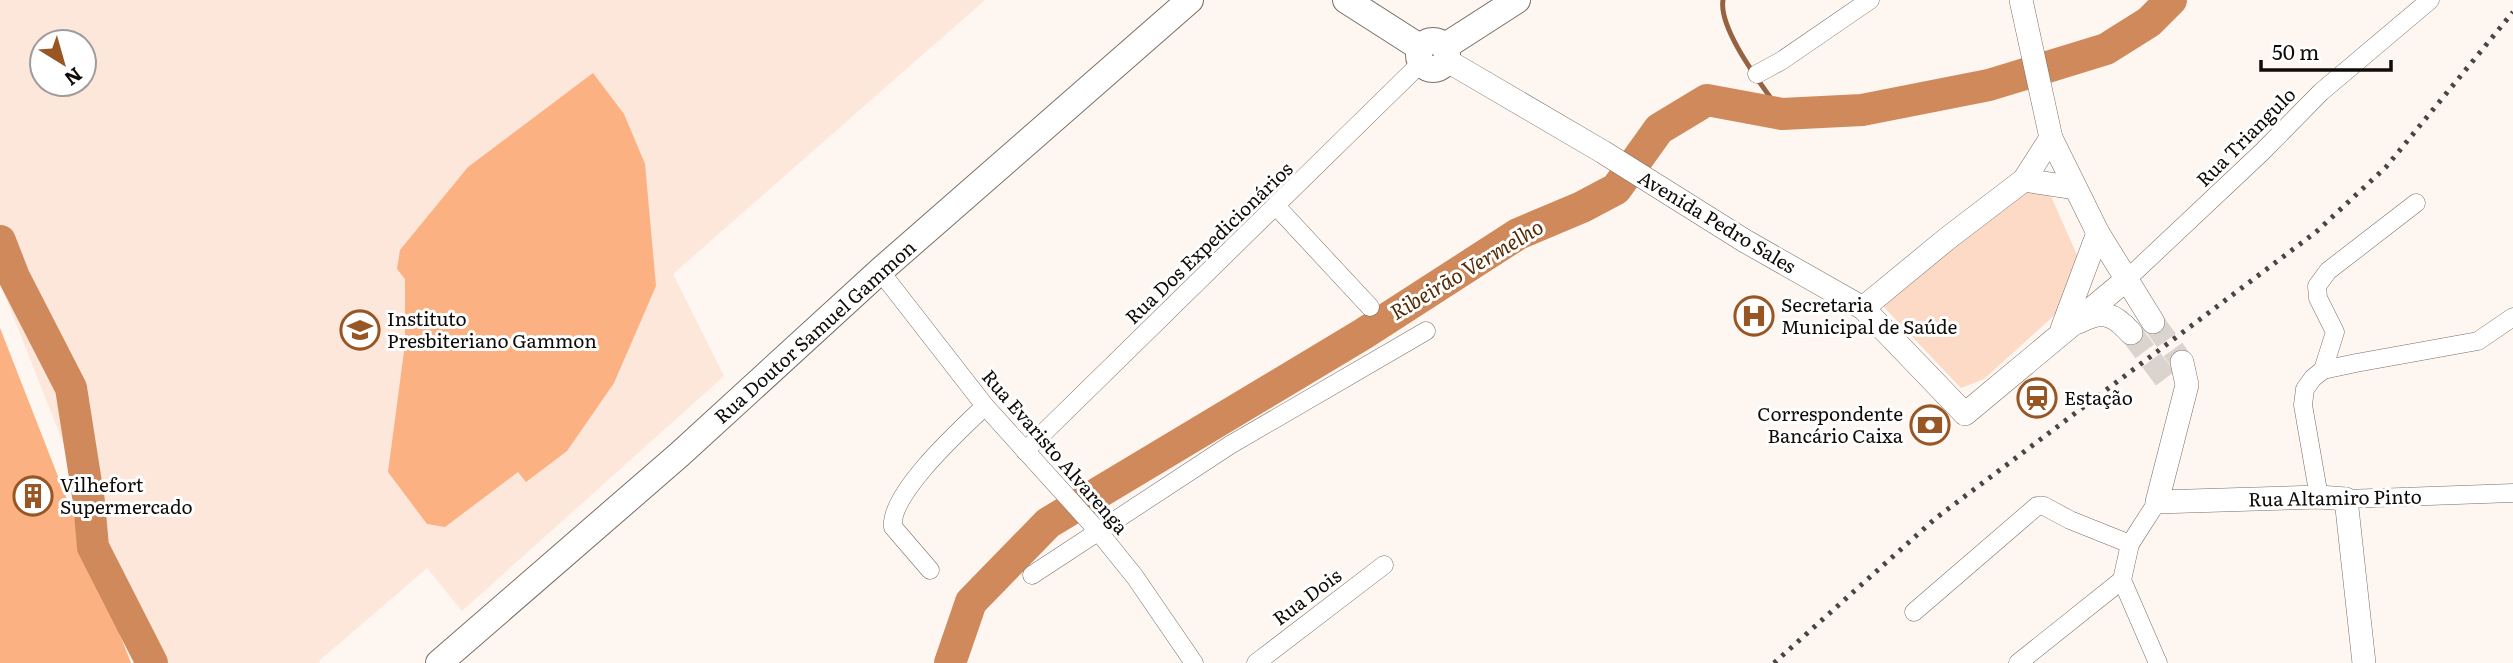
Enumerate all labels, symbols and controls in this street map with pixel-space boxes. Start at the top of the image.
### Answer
north arrow [28,28,98,98]
scale bar [2261,28,2390,72]
text: 50 m [2272,35,2319,66]
text: N [59,61,89,93]
street label: Rua Triangulo [2189,80,2301,192]
street label: Rua Dos Expedicionários [1118,154,1299,330]
street label: Avenida Pedro Sales [1633,163,1802,280]
water label: Ribeirão Vermelho [1383,210,1548,326]
street label: Rua Doutor Samuel Gammon [707,233,921,430]
place label: Secretaria Municipal de Saúde [1781,290,1958,340]
hospital icon: Secretaria Municipal de Saúde [1733,295,1775,337]
place label: Instituto Presbiteriano Gammon [387,304,597,354]
school or university icon: Instituto Presbiteriano Gammon [339,309,381,351]
street label: Rua Evaristo Alvarenga [976,363,1136,540]
station icon: Estação [2016,377,2058,419]
place label: Estação [2064,383,2133,411]
place label: Correspondente Bancário Caixa [1757,399,1904,449]
bank icon: Correspondente Bancário Caixa [1909,404,1951,446]
place label: Vilhefort Supermercado [60,470,193,520]
building icon: Vilhefort Supermercado [12,475,54,517]
street label: Rua Altamiro Pinto [2248,481,2422,513]
street label: Rua Dois [1266,561,1347,631]

